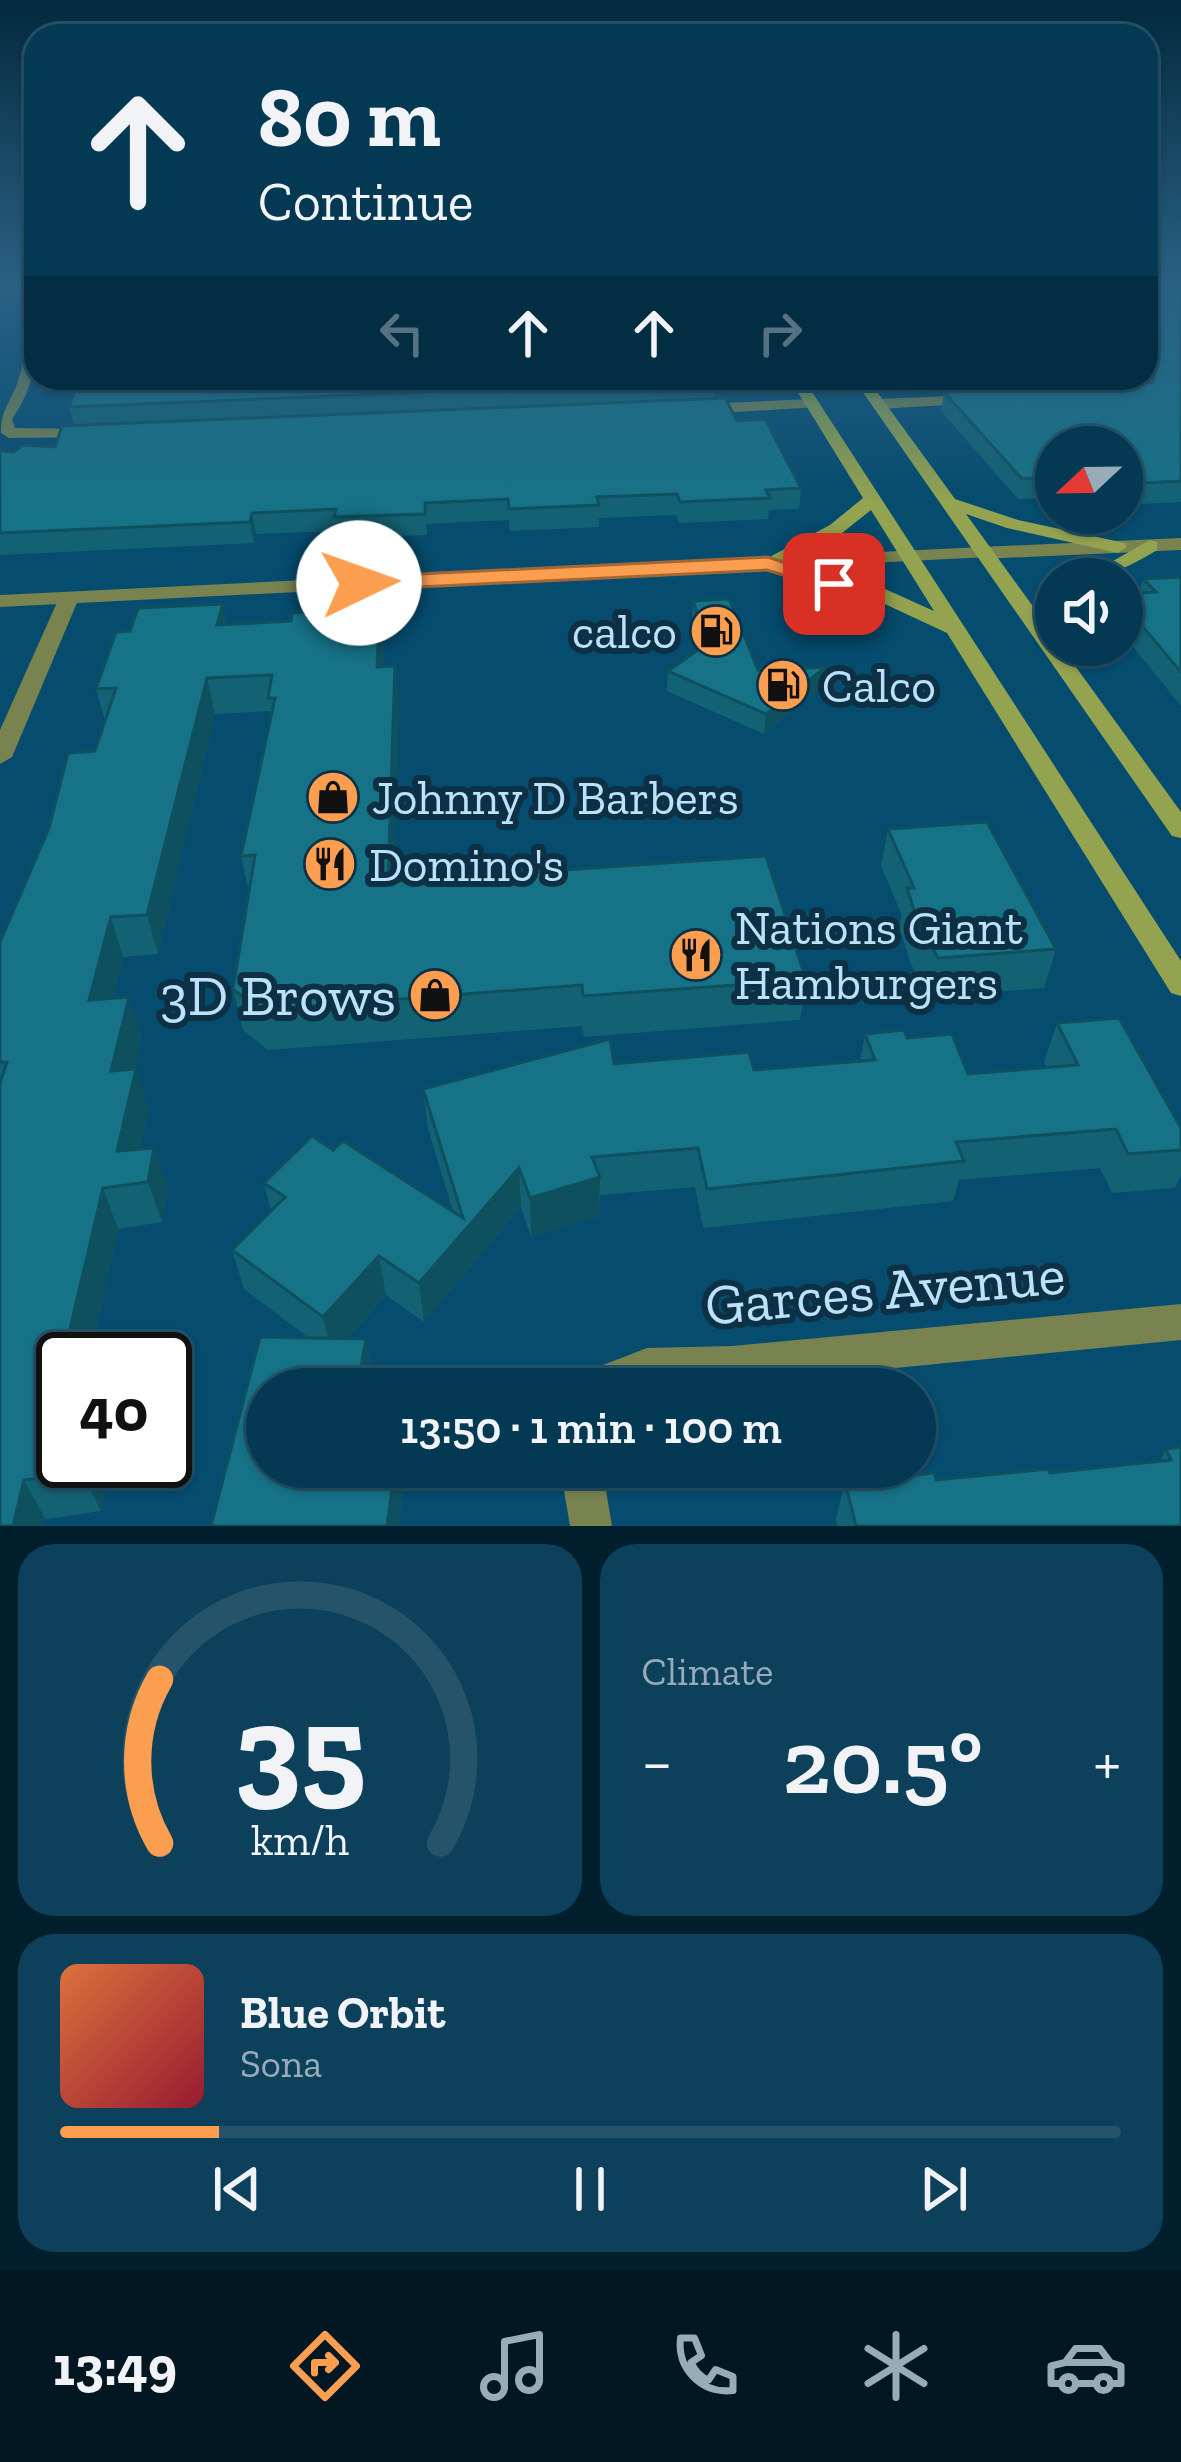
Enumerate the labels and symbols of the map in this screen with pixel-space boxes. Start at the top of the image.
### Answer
north arrow [1035,426,1143,534]
position arrow [296,520,422,646]
pin [783,533,885,635]
place label: calco [572,603,677,660]
fuel station icon: calco [688,603,744,659]
fuel station icon: Calco [755,657,811,713]
place label: Calco [822,657,936,714]
shop icon: Johnny D Barbers [305,769,361,825]
place label: Johnny D Barbers [372,769,739,826]
restaurant icon: Domino's [302,836,358,892]
place label: Domino's [369,836,564,893]
place label: Nations Giant Hamburgers [735,899,1023,1011]
restaurant icon: Nations Giant Hamburgers [668,927,724,983]
place label: 3D Brows [160,961,396,1030]
shop icon: 3D Brows [407,967,463,1023]
street label: Garces Avenue [702,1239,1068,1340]
speed limit sign: 40 [36,1332,192,1488]

